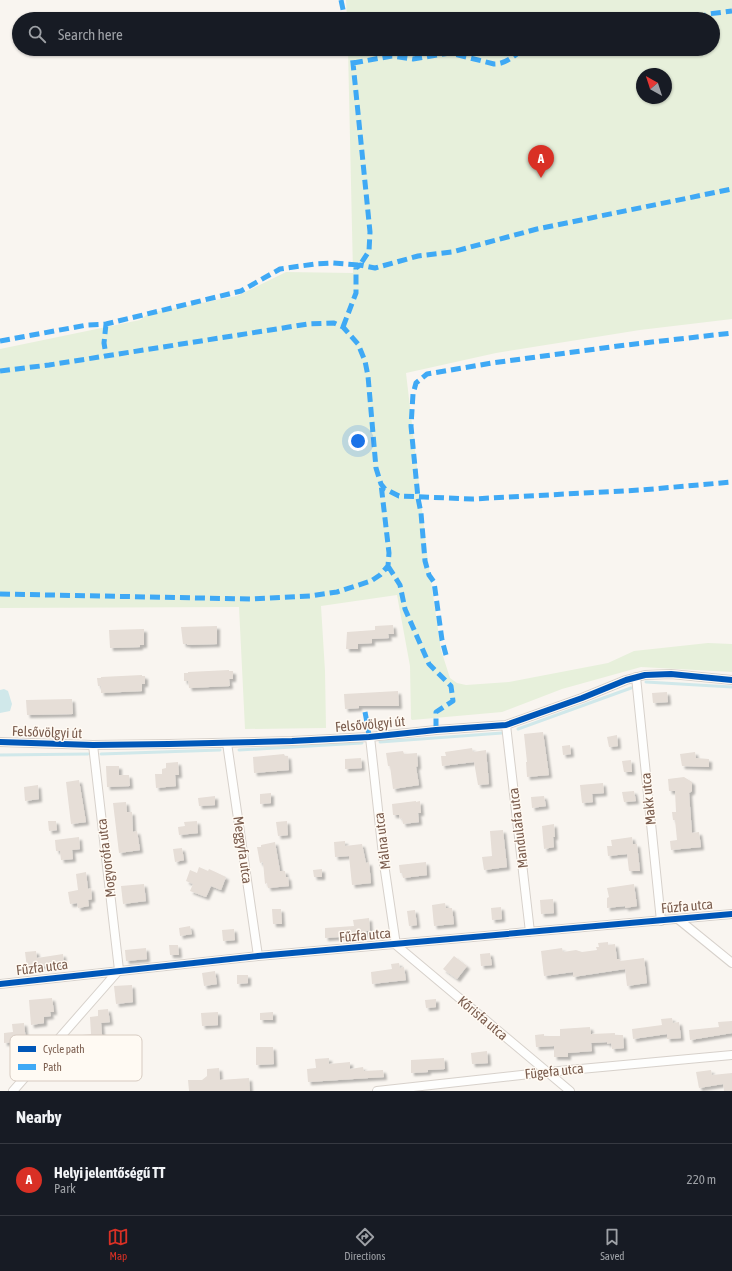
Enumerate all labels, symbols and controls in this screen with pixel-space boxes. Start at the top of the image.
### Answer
search box [12,12,720,56]
icon: search [26,23,48,45]
text: Search here [58,26,123,43]
north arrow [636,68,672,104]
pin: A [528,145,554,178]
your location [348,431,368,451]
street label: Felsővölgyi út [334,713,406,735]
street label: Felsővölgyi út [12,723,82,741]
street label: Makk utca [637,772,659,826]
street label: Mandulafa utca [505,787,531,869]
street label: Málna utca [371,812,393,870]
street label: Meggyfa utca [230,815,256,885]
street label: Mogyorófa utca [93,818,119,898]
street label: Fűzfa utca [660,896,714,916]
street label: Fűzfa utca [338,925,392,945]
street label: Fűzfa utca [15,956,69,978]
street label: Kőrisfa utca [455,993,511,1043]
legend [10,1035,142,1081]
text: Cycle path [43,1043,85,1055]
street label: Fügefa utca [524,1060,584,1082]
text: Path [43,1061,62,1073]
text: Nearby [16,1107,62,1127]
text: Helyi jelentőségű TT [54,1164,165,1181]
text: A [26,1172,32,1187]
text: 220 m [687,1172,716,1187]
text: Park [54,1181,76,1196]
tab: Map [107,1226,129,1262]
tab: Directions [344,1226,385,1262]
tab: Saved [600,1226,625,1262]

